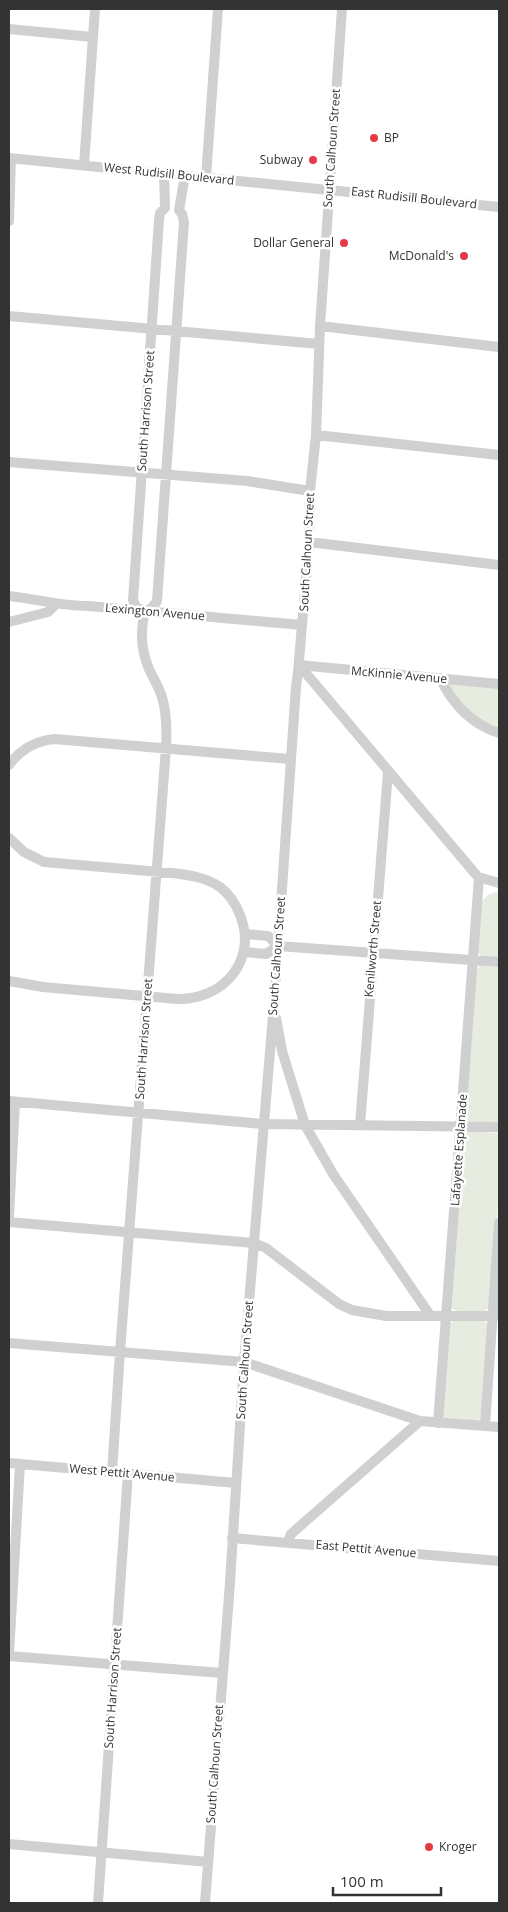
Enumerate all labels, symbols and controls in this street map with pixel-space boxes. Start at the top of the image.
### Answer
street label: South Calhoun Street [319,88,344,208]
place label: BP [384,129,399,146]
marker: BP [368,132,380,144]
place label: Subway [260,151,304,168]
marker: Subway [307,154,319,166]
street label: West Rudisill Boulevard [103,158,235,189]
street label: East Rudisill Boulevard [350,182,478,213]
place label: Dollar General [253,234,334,251]
marker: Dollar General [338,237,350,249]
place label: McDonald's [389,247,454,264]
marker: McDonald's [458,250,470,262]
street label: South Harrison Street [133,350,158,472]
street label: South Calhoun Street [295,492,318,612]
street label: Lexington Avenue [105,599,206,624]
street label: McKinnie Avenue [350,662,448,687]
street label: South Calhoun Street [264,896,289,1016]
street label: Kenilworth Street [360,900,385,998]
street label: South Harrison Street [131,978,156,1100]
street label: Lafayette Esplanade [446,1093,471,1207]
street label: South Calhoun Street [232,1300,257,1420]
street label: West Pettit Avenue [69,1459,176,1486]
street label: East Pettit Avenue [315,1536,417,1561]
street label: South Harrison Street [100,1627,125,1749]
street label: South Calhoun Street [202,1704,227,1824]
place label: Kroger [439,1838,477,1855]
marker: Kroger [423,1841,435,1853]
scale bar [333,1864,440,1896]
text: 100 m [340,1871,384,1891]

